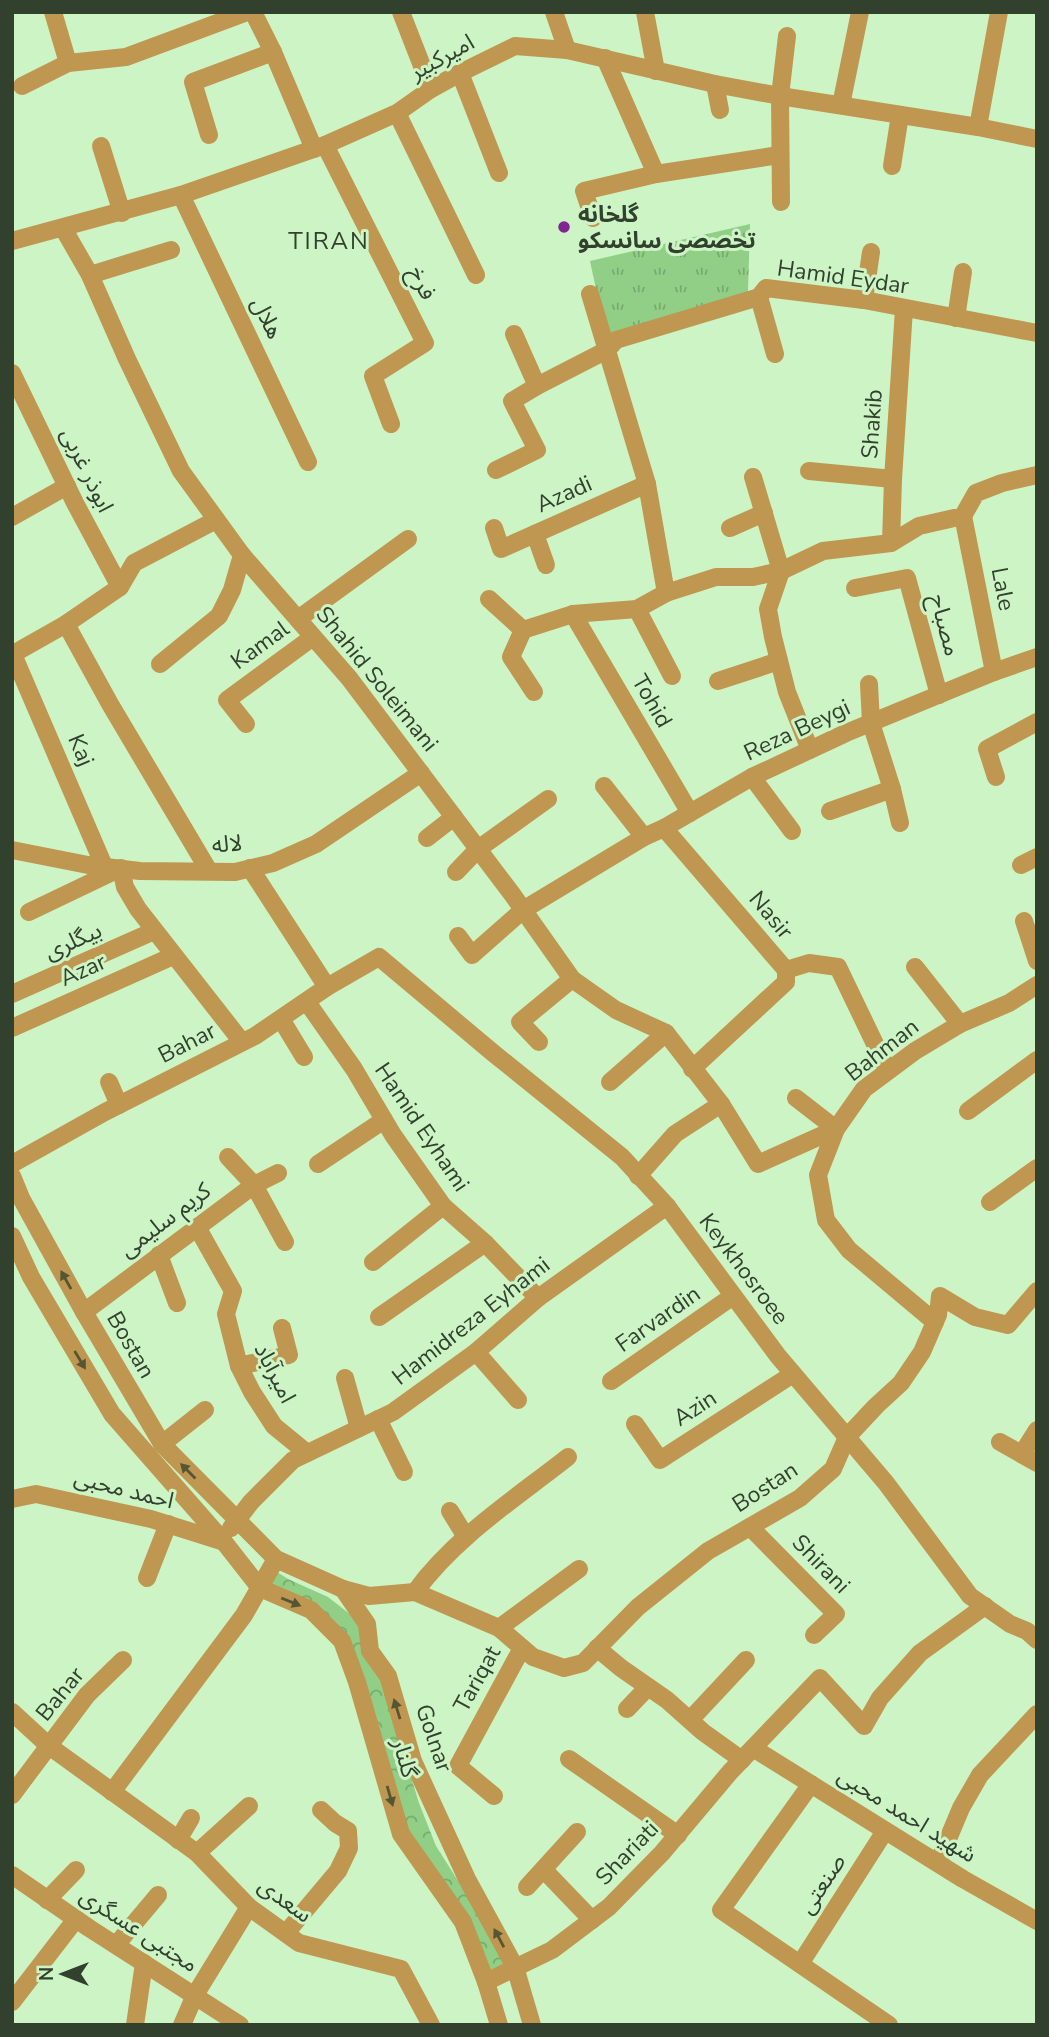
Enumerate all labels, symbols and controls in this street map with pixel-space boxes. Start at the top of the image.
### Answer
street label: امیرکبیر [403,27,480,88]
place label: گلخانه تخصصی سانسکو [578,199,756,256]
marker: گلخانه تخصصی سانسکو [556,219,572,235]
district label: TIRAN [288,225,370,257]
street label: Hamid Eydar [775,252,912,302]
street label: فرخ [400,261,444,306]
street label: هلال [244,292,290,344]
street label: Shakib [854,388,890,460]
street label: ابوذر غربی [53,422,121,518]
street label: Azadi [531,468,597,520]
street label: Lale [984,565,1022,613]
street label: مصباح [921,590,968,660]
street label: Shahid Soleimani [309,600,445,758]
street label: Kamal [224,613,296,677]
street label: Tohid [624,669,680,733]
street label: Reza Beygi [739,692,855,768]
street label: Kaj [60,729,102,771]
street label: لاله [211,827,243,861]
street label: Nasir [742,884,801,946]
street label: بیگلری [39,915,107,967]
street label: Azar [55,946,112,994]
street label: Bahman [839,1011,925,1089]
street label: Bahar [153,1015,222,1071]
street label: Hamid Eyhami [367,1056,477,1198]
street label: کریم سلیمی [113,1175,218,1265]
street label: Keykhosroee [692,1207,796,1331]
street label: Hamidreza Eyhami [386,1250,556,1392]
one-way arrow [60,1270,72,1290]
street label: Farvardin [609,1278,707,1360]
street label: Bostan [99,1306,163,1384]
street label: امیرآباد [247,1337,303,1409]
one-way arrow [74,1350,86,1369]
street label: Azin [667,1383,723,1433]
street label: Bostan [726,1454,804,1520]
street label: احمد محبی [71,1462,177,1516]
one-way arrow [180,1462,197,1479]
street label: Shirani [785,1528,857,1600]
one-way arrow [281,1596,302,1607]
street label: Tariqat [446,1639,508,1718]
street label: Bahar [29,1660,92,1728]
one-way arrow [392,1698,402,1719]
street label: Golnar [408,1700,460,1777]
street label: گلنار [384,1734,425,1782]
street label: شهید احمد محبی [832,1760,982,1870]
one-way arrow [386,1785,396,1806]
street label: Shariati [589,1814,665,1892]
street label: صنعتی [791,1848,853,1920]
street label: سعدی [252,1870,318,1930]
street label: مجتبی عسگری [74,1880,204,1980]
one-way arrow [493,1929,505,1948]
north arrow [28,1939,98,2009]
text: N [34,1967,60,1981]

